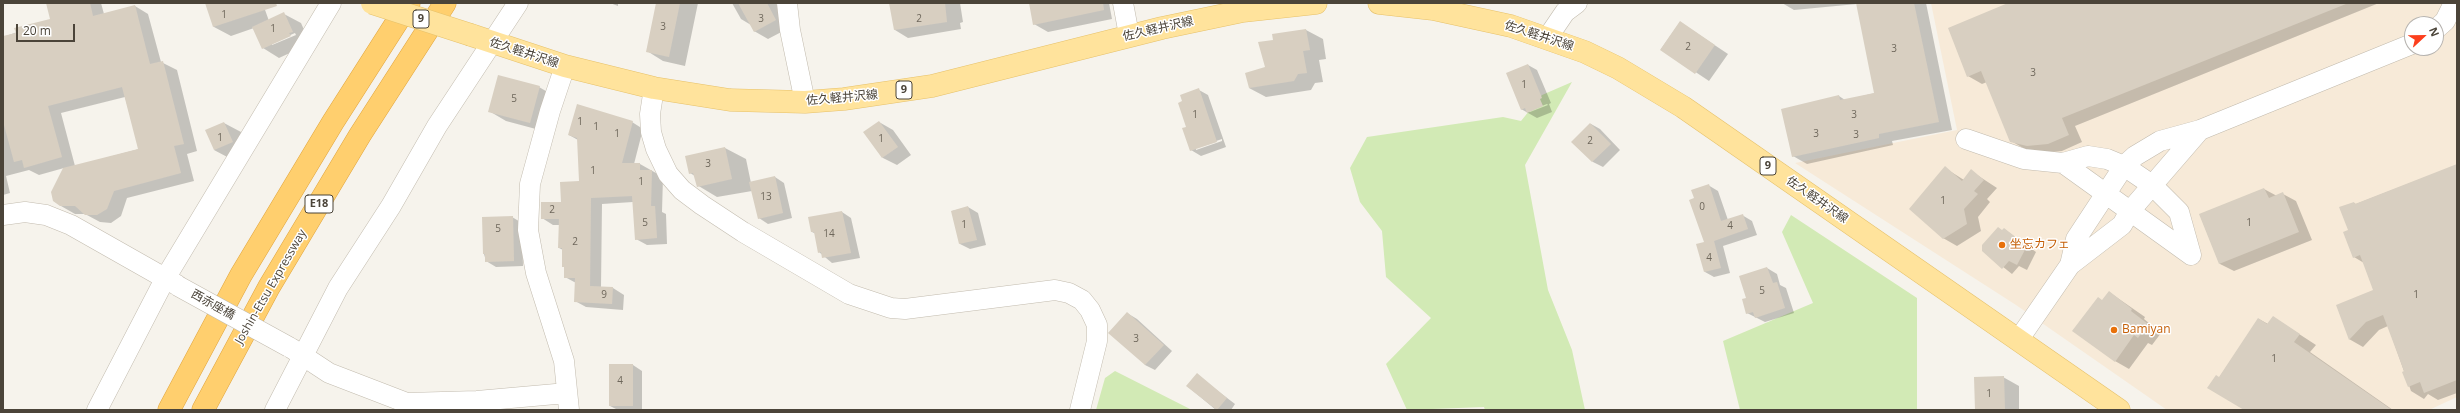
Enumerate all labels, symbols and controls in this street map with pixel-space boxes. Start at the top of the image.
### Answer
house number: 1 [221,9,227,21]
road number: 9 [413,10,429,28]
house number: 3 [758,13,764,25]
house number: 2 [916,13,922,25]
street label: 佐久軽井沢線 [1121,14,1195,44]
scale bar [18,16,77,42]
north arrow [2404,16,2444,56]
street label: 佐久軽井沢線 [1503,18,1575,54]
house number: 3 [660,21,666,33]
text: 20 m [23,22,51,39]
house number: 1 [270,23,276,35]
text: N [2426,25,2443,39]
street label: 佐久軽井沢線 [488,35,560,71]
house number: 2 [1685,41,1691,53]
house number: 3 [1891,43,1897,55]
house number: 3 [2030,67,2036,79]
house number: 1 [1521,79,1527,91]
road number: 9 [896,81,912,99]
street label: 佐久軽井沢線 [806,88,878,108]
house number: 5 [511,93,517,105]
house number: 1 [1192,109,1198,121]
house number: 3 [1851,109,1857,121]
house number: 1 [577,116,583,128]
house number: 1 [593,121,599,133]
house number: 1 [614,128,620,140]
house number: 3 [1813,128,1819,140]
house number: 3 [1853,129,1859,141]
house number: 1 [217,132,223,144]
house number: 1 [878,133,884,145]
house number: 2 [1587,135,1593,147]
road number: 9 [1760,157,1776,175]
house number: 3 [705,158,711,170]
house number: 1 [590,165,596,177]
street label: 佐久軽井沢線 [1783,173,1851,227]
house number: 1 [638,176,644,188]
house number: 13 [760,191,772,203]
road number: E18 [305,195,333,213]
house number: 1 [1940,195,1946,207]
house number: 0 [1699,201,1705,213]
house number: 2 [549,204,555,216]
house number: 5 [642,217,648,229]
house number: 1 [2246,217,2252,229]
house number: 1 [961,219,967,231]
house number: 4 [1727,220,1733,232]
house number: 5 [495,223,501,235]
street label: Joshin-Etsu Expressway [232,227,310,347]
house number: 14 [823,228,835,240]
house number: 2 [572,236,578,248]
place label: 坐忘カフェ [2010,238,2070,252]
marker: 坐忘カフェ [1997,240,2007,250]
house number: 4 [1706,252,1712,264]
house number: 5 [1759,285,1765,297]
street label: 西赤座橋 [189,287,237,323]
house number: 9 [601,289,607,301]
house number: 1 [2413,289,2419,301]
place label: Bamiyan [2122,323,2171,337]
marker: Bamiyan [2109,325,2119,335]
house number: 3 [1133,333,1139,345]
house number: 1 [2271,353,2277,365]
house number: 4 [617,375,623,387]
house number: 1 [1986,388,1992,400]

